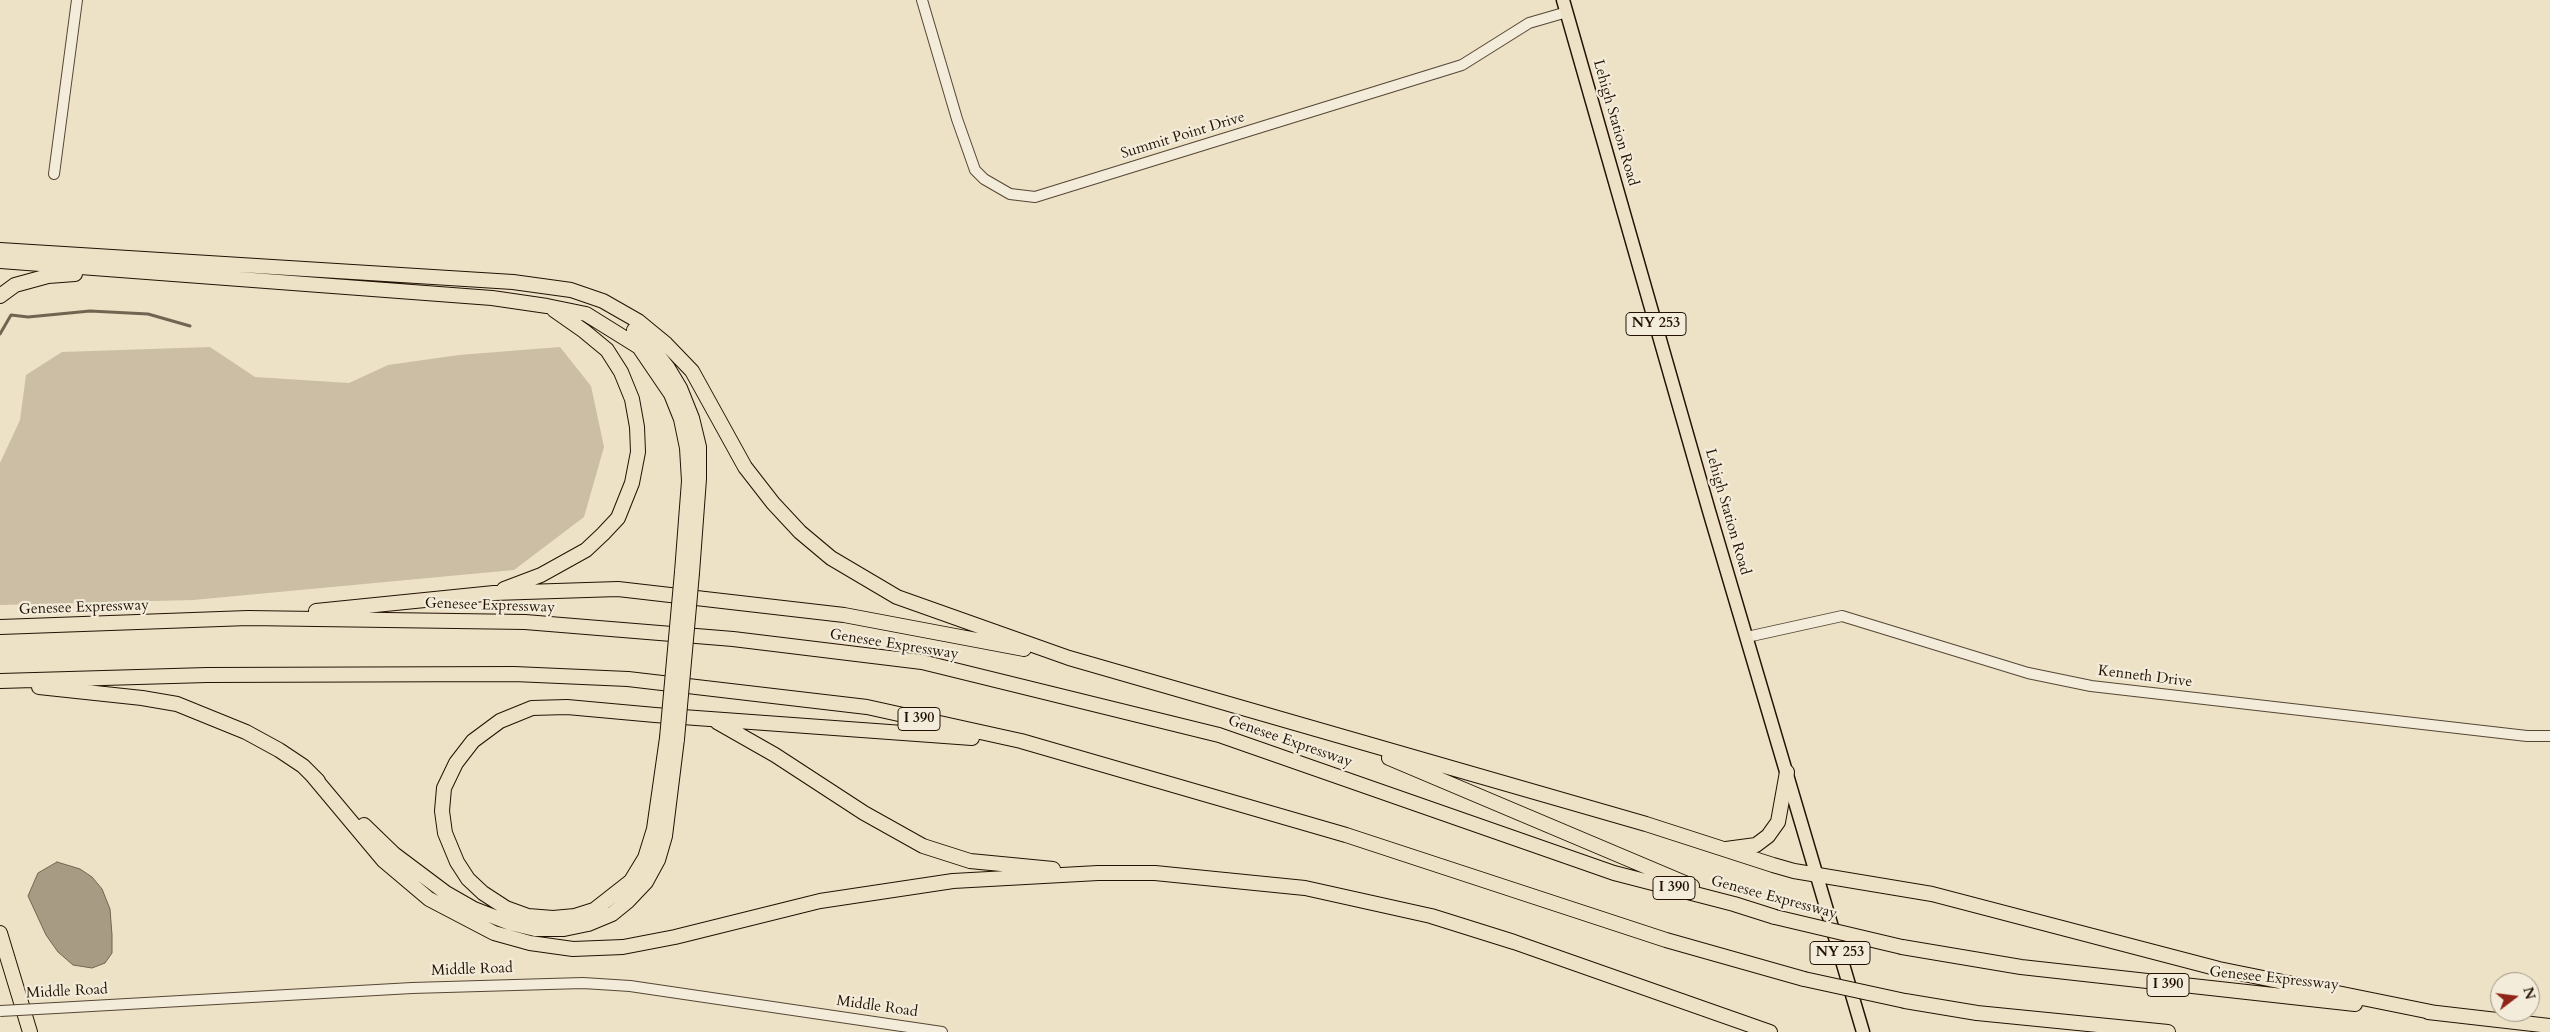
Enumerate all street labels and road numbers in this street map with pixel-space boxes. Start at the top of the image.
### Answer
street label: Lehigh Station Road [1588,58,1642,188]
street label: Summit Point Drive [1119,109,1247,163]
road number: NY 253 [1626,312,1686,336]
street label: Lehigh Station Road [1700,447,1754,577]
street label: Genesee Expressway [425,595,555,617]
street label: Genesee Expressway [19,597,149,619]
street label: Genesee Expressway [828,626,960,664]
street label: Kenneth Drive [2097,662,2193,692]
road number: I 390 [898,708,940,731]
street label: Genesee Expressway [1226,712,1354,772]
street label: Genesee Expressway [1709,872,1839,924]
road number: I 390 [1653,876,1695,900]
road number: NY 253 [1810,941,1870,964]
street label: Middle Road [431,960,513,980]
street label: Genesee Expressway [2208,963,2340,995]
road number: I 390 [2147,974,2189,996]
street label: Middle Road [26,981,108,1003]
street label: Middle Road [835,992,919,1022]

